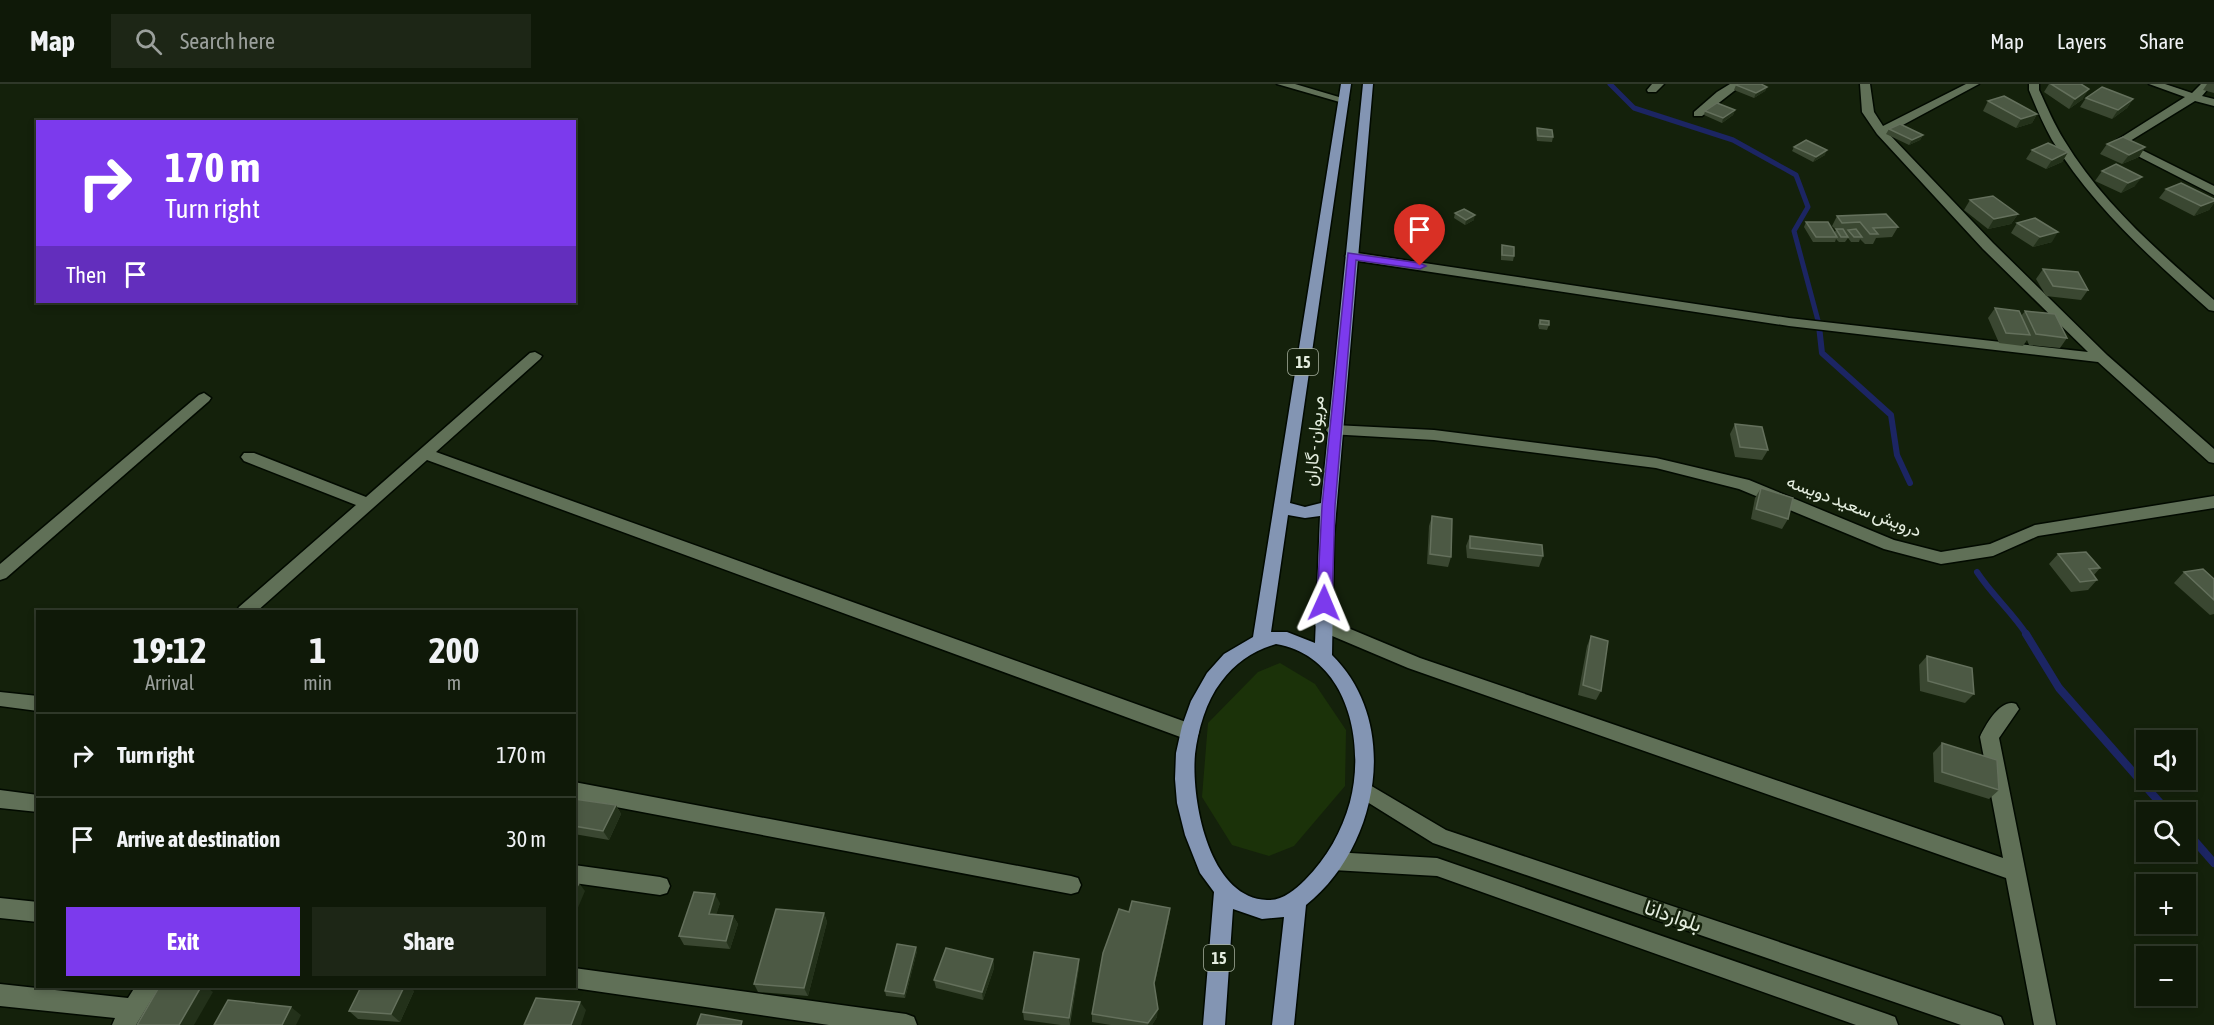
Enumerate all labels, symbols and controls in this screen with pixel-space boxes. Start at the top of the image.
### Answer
search box [111,14,531,68]
text: Map [30,25,75,57]
icon: search [132,25,165,58]
text: Search here [180,28,275,54]
text: Map [1990,29,2024,53]
text: Layers [2057,29,2107,53]
text: Share [2140,29,2184,53]
text: 170 m [165,143,260,191]
icon: right [66,144,144,222]
text: Turn right [165,193,260,224]
pin [1394,204,1445,266]
icon: arrive [1403,213,1436,246]
icon: arrive [119,258,152,291]
text: Then [66,262,107,288]
road number: 15 [1288,349,1318,375]
street label: مریوان - گاران [1299,395,1329,487]
street label: درویش سعید دویسه [1783,470,1925,542]
position arrow [1292,571,1356,635]
text: 19:12 [133,629,207,671]
text: 1 [309,629,326,671]
text: 200 [429,629,479,671]
text: Arrival [145,671,194,694]
text: min [303,671,332,694]
text: m [447,671,461,694]
map controls [2136,730,2196,1006]
button: sound [2136,730,2196,790]
icon: right [66,739,99,772]
text: Turn right [117,742,194,768]
text: 170 m [496,742,546,768]
button: search [2136,802,2196,862]
icon: arrive [66,823,99,856]
text: Arrive at destination [117,826,280,852]
text: 30 m [506,826,546,852]
button: + [2136,874,2196,934]
street label: بلواردانا [1641,894,1705,938]
button: Exit [66,907,300,976]
button: Share [312,907,546,976]
road number: 15 [1204,945,1234,971]
button: − [2136,946,2196,1006]

